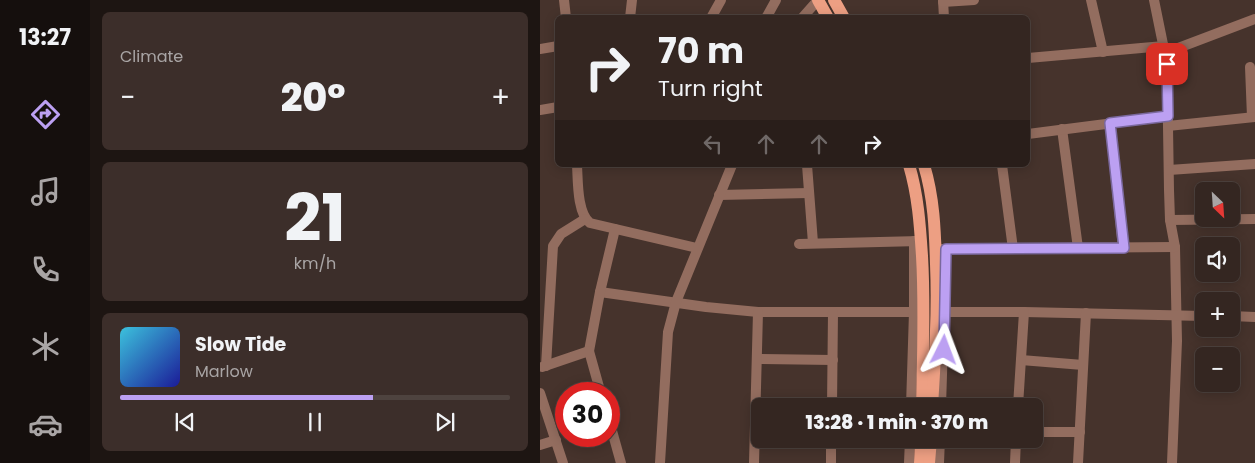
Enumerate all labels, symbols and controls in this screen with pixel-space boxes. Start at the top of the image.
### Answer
text: 13:27 [19,22,71,53]
text: 70 m [658,26,744,75]
icon: right [575,35,640,100]
pin [1146,43,1188,85]
text: Climate [120,45,183,68]
icon: arrive [1153,50,1181,78]
text: 20° [281,71,346,124]
text: Turn right [658,73,763,104]
text: − [120,78,135,117]
text: + [491,78,510,117]
icon: directions [28,97,63,132]
icon: left [699,130,727,158]
icon: ahead [752,130,780,158]
icon: ahead [805,130,833,158]
icon: right [858,130,886,158]
text: 21 [284,173,346,264]
icon: music [28,174,63,209]
north arrow [1195,182,1240,228]
map controls [1195,182,1240,392]
button: sound [1195,237,1240,282]
icon: phone [28,252,63,287]
text: km/h [294,252,336,275]
button: + [1195,292,1240,337]
position arrow [917,323,969,375]
icon: climate [28,329,63,364]
text: Slow Tide [195,331,286,358]
button: − [1195,347,1240,392]
text: Marlow [195,360,253,383]
speed limit sign: 30 [555,382,620,447]
icon: car [28,407,63,442]
icon: previous [171,408,199,436]
icon: pause [301,408,329,436]
icon: next [431,408,459,436]
text: 13:28 · 1 min · 370 m [806,409,988,436]

